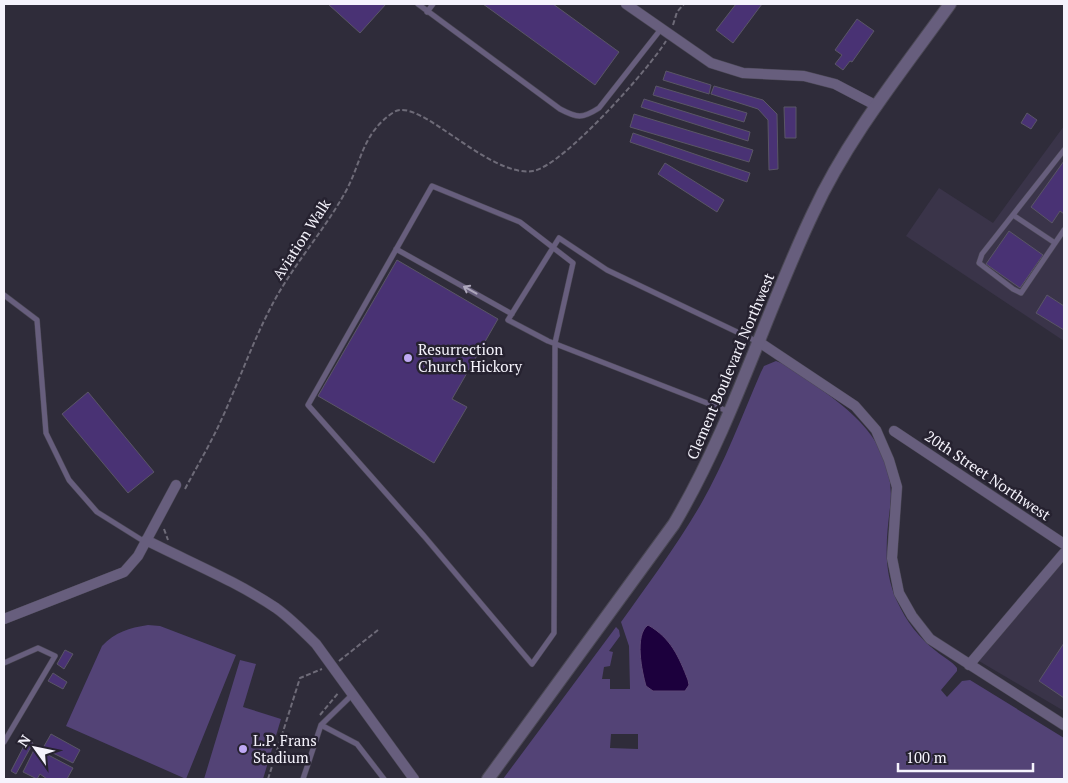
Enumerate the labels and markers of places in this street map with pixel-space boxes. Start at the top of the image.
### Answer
place label: Resurrection Church Hickory [418,339,523,376]
marker: Resurrection Church Hickory [402,352,414,364]
place label: L.P. Frans Stadium [253,730,317,767]
marker: L.P. Frans Stadium [237,743,249,755]

